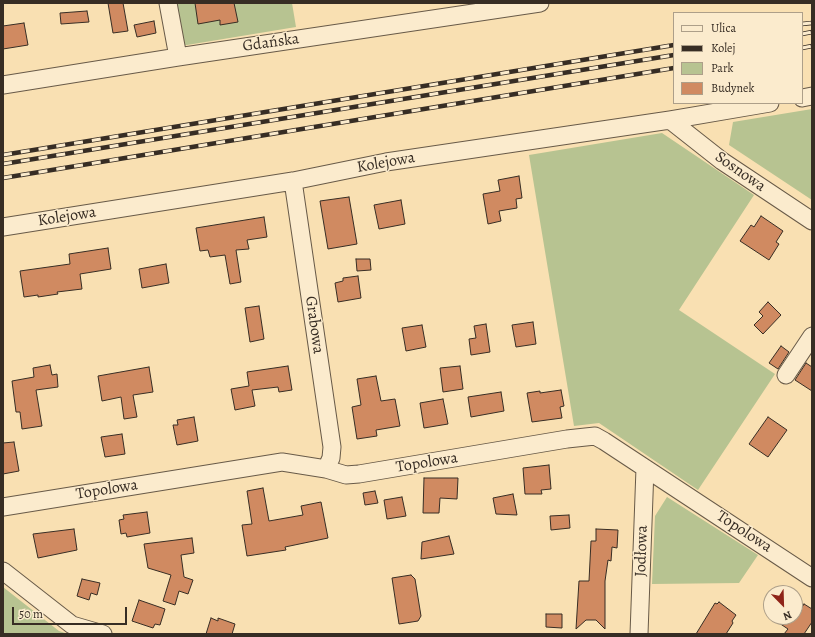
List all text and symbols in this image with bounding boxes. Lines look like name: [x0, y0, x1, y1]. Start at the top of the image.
legend: [673, 12, 803, 104]
text: Ulica: [711, 20, 736, 36]
street label: Gdańska: [241, 30, 301, 56]
text: Kolej: [711, 40, 735, 56]
text: Park: [711, 60, 734, 76]
text: Budynek: [711, 80, 754, 96]
street label: Kolejowa: [355, 148, 417, 178]
street label: Sosnowa: [711, 148, 769, 196]
street label: Kolejowa: [36, 203, 98, 231]
street label: Grabowa: [300, 295, 328, 355]
street label: Topolowa: [395, 449, 459, 477]
street label: Topolowa: [75, 476, 139, 504]
street label: Topolowa: [713, 507, 775, 557]
street label: Jodłowa: [632, 525, 652, 577]
north arrow: [763, 585, 803, 625]
scale bar: [14, 599, 129, 625]
text: 50 m: [19, 606, 43, 622]
text: N: [781, 607, 794, 624]

